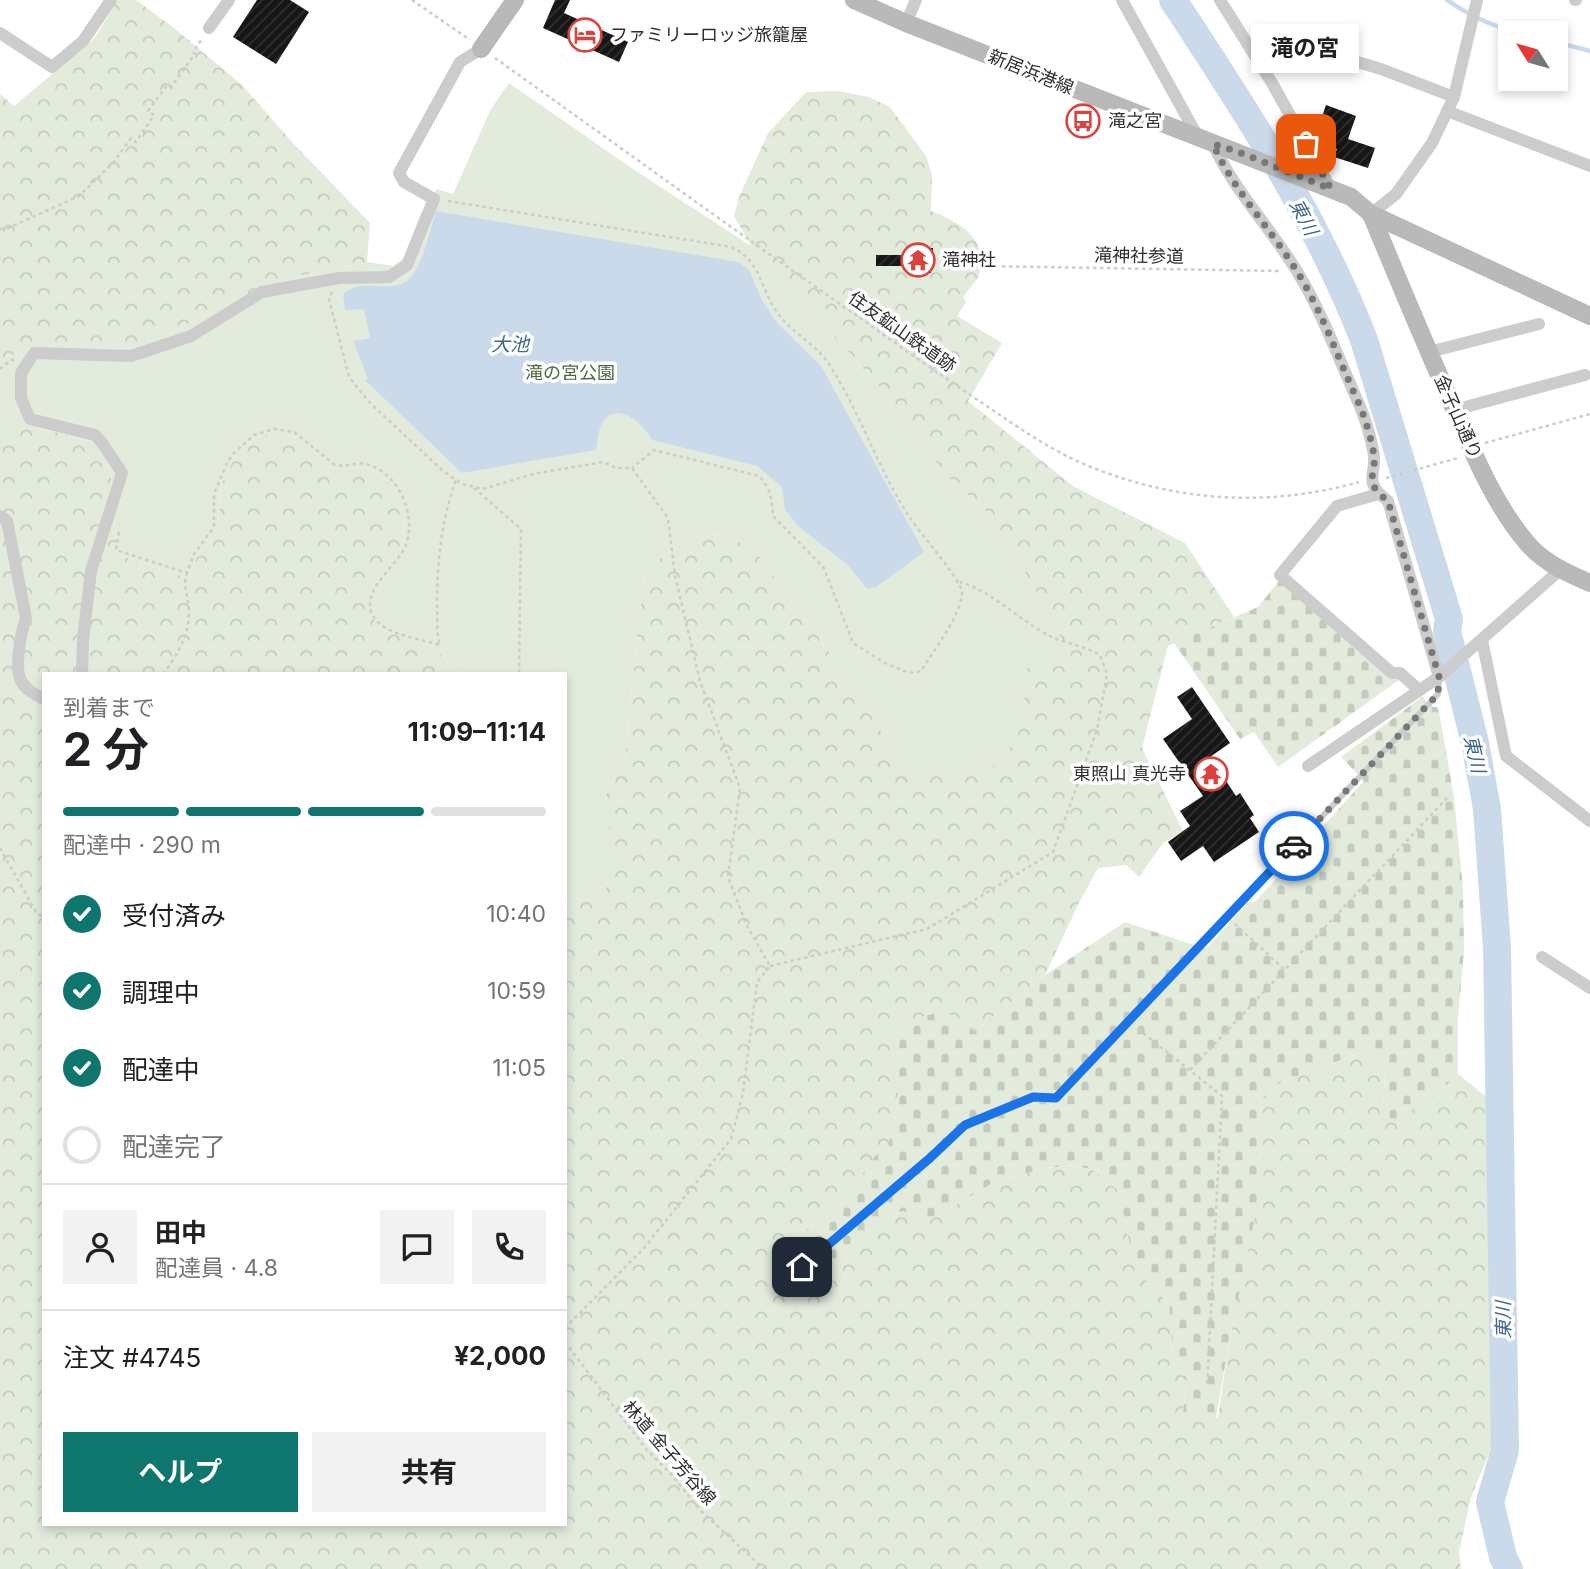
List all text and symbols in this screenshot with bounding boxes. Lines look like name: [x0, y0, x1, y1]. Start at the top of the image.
hotel icon: ファミリーロッジ旅籠屋: [566, 16, 604, 54]
north arrow: [1498, 21, 1568, 91]
map controls: [1498, 21, 1568, 91]
place label: ファミリーロッジ旅籠屋: [610, 24, 808, 45]
callout: 滝の宮: [1252, 25, 1360, 74]
text: 滝の宮: [1271, 34, 1340, 62]
street label: 新居浜港線: [986, 45, 1077, 98]
bus stop icon: 滝之宮: [1064, 102, 1102, 140]
place label: 滝之宮: [1108, 110, 1162, 131]
pin: [1276, 114, 1336, 174]
icon: bag: [1287, 125, 1325, 163]
water label: 東川: [1284, 195, 1324, 241]
temple icon: 滝神社: [899, 241, 937, 279]
street label: 滝神社参道: [1094, 244, 1184, 267]
place label: 滝神社: [942, 249, 996, 270]
street label: 住友鉱山鉄道跡: [845, 287, 960, 376]
water label: 大池: [491, 333, 531, 356]
park label: 滝の宮公園: [525, 362, 615, 383]
street label: 金子山通り: [1431, 371, 1486, 462]
text: 到着まで: [63, 694, 155, 722]
text: 11:09–11:14: [408, 716, 546, 747]
text: 2 分: [63, 721, 149, 777]
water label: 東川: [1459, 733, 1490, 777]
temple icon: 東照山 真光寺: [1192, 755, 1230, 793]
place label: 東照山 真光寺: [1073, 763, 1186, 784]
courier: [1259, 811, 1329, 881]
icon: car: [1275, 827, 1313, 865]
text: 配達中 · 290 m: [63, 831, 221, 859]
icon: check: [63, 895, 101, 933]
text: 受付済み: [122, 900, 226, 931]
text: 10:40: [486, 900, 546, 928]
icon: check: [63, 972, 101, 1010]
text: 調理中: [122, 977, 200, 1008]
text: 10:59: [487, 977, 546, 1005]
icon: check: [63, 1049, 101, 1087]
text: 配達中: [122, 1054, 200, 1085]
text: 11:05: [492, 1054, 546, 1082]
text: 配達完了: [122, 1131, 226, 1162]
button: person: [63, 1210, 137, 1284]
button: chat: [380, 1210, 454, 1284]
button: phone: [472, 1210, 546, 1284]
text: 田中: [155, 1217, 207, 1248]
pin: [772, 1237, 832, 1297]
icon: home: [783, 1248, 821, 1286]
text: 配達員 · 4.8: [155, 1254, 278, 1282]
water label: 東川: [1492, 1299, 1515, 1339]
text: ¥2,000: [454, 1340, 546, 1371]
text: 注文 #4745: [63, 1342, 201, 1373]
street label: 林道 金子芳谷線: [618, 1396, 720, 1509]
button: ヘルプ: [63, 1432, 298, 1512]
button: 共有: [312, 1432, 546, 1512]

